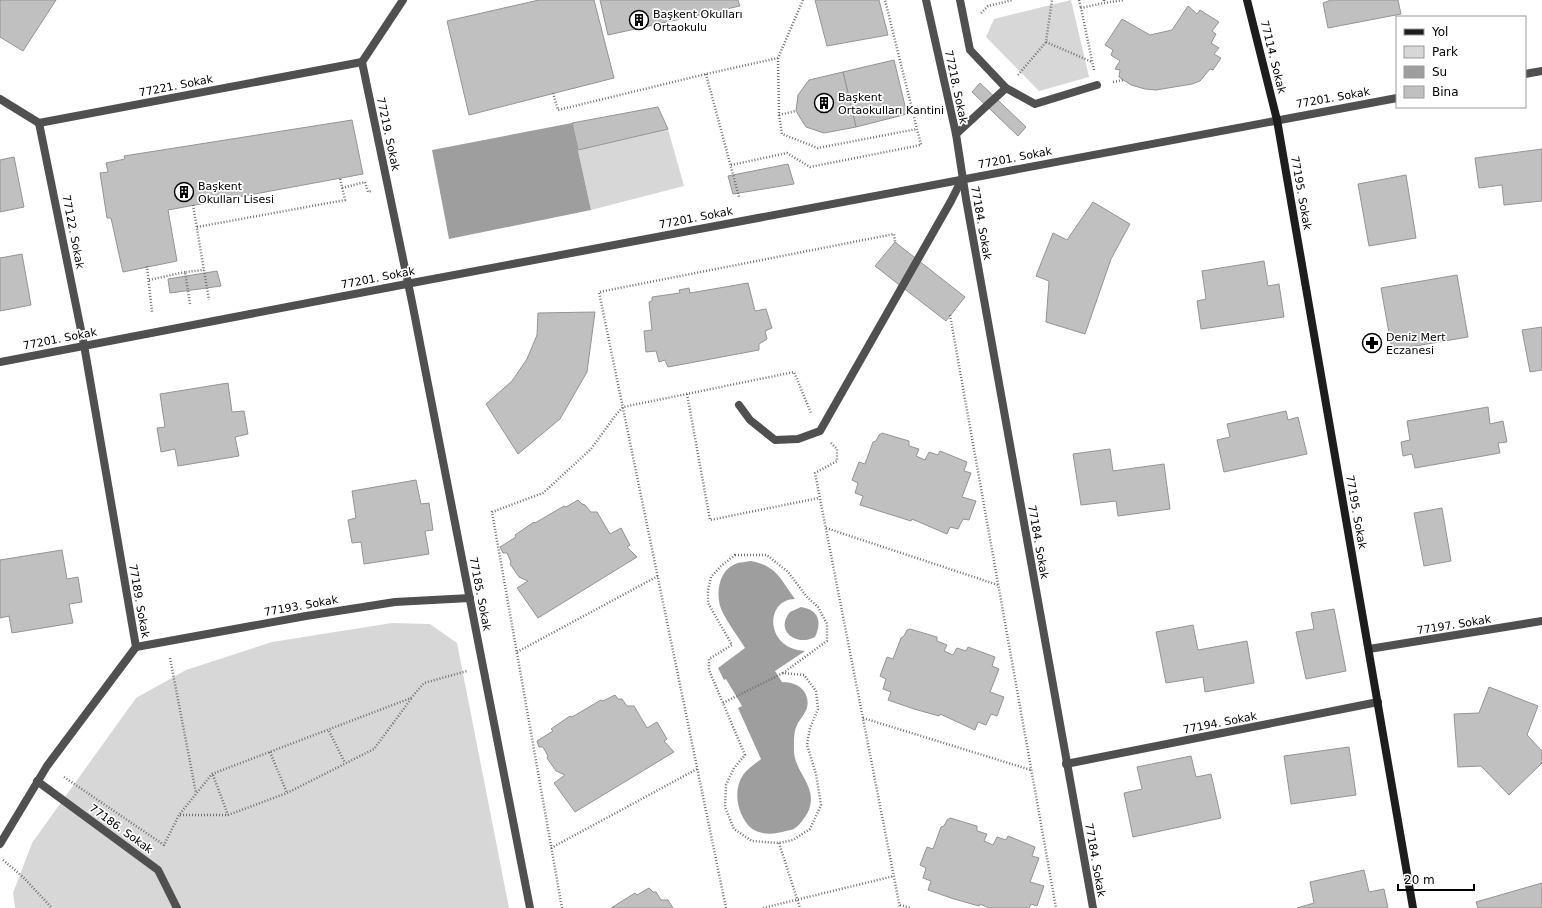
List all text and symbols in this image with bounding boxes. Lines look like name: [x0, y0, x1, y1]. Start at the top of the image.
place label: Başkent Okulları Ortaokulu: [653, 8, 743, 34]
building icon: Başkent Okulları Ortaokulu: [628, 9, 650, 31]
legend: [1396, 16, 1526, 108]
street label: 77114. Sokak: [1258, 19, 1289, 96]
text: Yol: [1431, 25, 1448, 39]
text: Park: [1432, 45, 1458, 59]
street label: 77218. Sokak: [942, 49, 970, 126]
text: Su: [1432, 65, 1447, 79]
street label: 77221. Sokak: [138, 72, 215, 100]
street label: 77201. Sokak: [1295, 85, 1372, 111]
text: Bina: [1432, 85, 1459, 99]
place label: Başkent Ortaokulları Kantini: [838, 91, 944, 117]
building icon: Başkent Ortaokulları Kantini: [813, 92, 835, 114]
street label: 77219. Sokak: [374, 96, 402, 173]
street label: 77201. Sokak: [977, 144, 1054, 172]
street label: 77195. Sokak: [1288, 155, 1314, 232]
place label: Başkent Okulları Lisesi: [198, 180, 274, 206]
building icon: Başkent Okulları Lisesi: [173, 181, 195, 203]
street label: 77184. Sokak: [968, 185, 994, 262]
street label: 77122. Sokak: [59, 194, 87, 271]
street label: 77201. Sokak: [658, 204, 735, 232]
street label: 77201. Sokak: [340, 264, 417, 292]
street label: 77201. Sokak: [22, 325, 99, 353]
place label: Deniz Mert Eczanesi: [1386, 331, 1446, 357]
pharmacy icon: Deniz Mert Eczanesi: [1361, 332, 1383, 354]
street label: 77195. Sokak: [1343, 474, 1369, 551]
street label: 77184. Sokak: [1025, 504, 1051, 581]
street label: 77185. Sokak: [466, 556, 494, 633]
street label: 77189. Sokak: [126, 563, 152, 640]
street label: 77193. Sokak: [263, 593, 340, 619]
street label: 77197. Sokak: [1416, 613, 1493, 637]
street label: 77194. Sokak: [1182, 709, 1259, 737]
street label: 77186. Sokak: [87, 802, 156, 857]
street label: 77184. Sokak: [1082, 822, 1108, 899]
scale bar: [1398, 866, 1474, 892]
text: 20 m: [1404, 873, 1435, 887]

